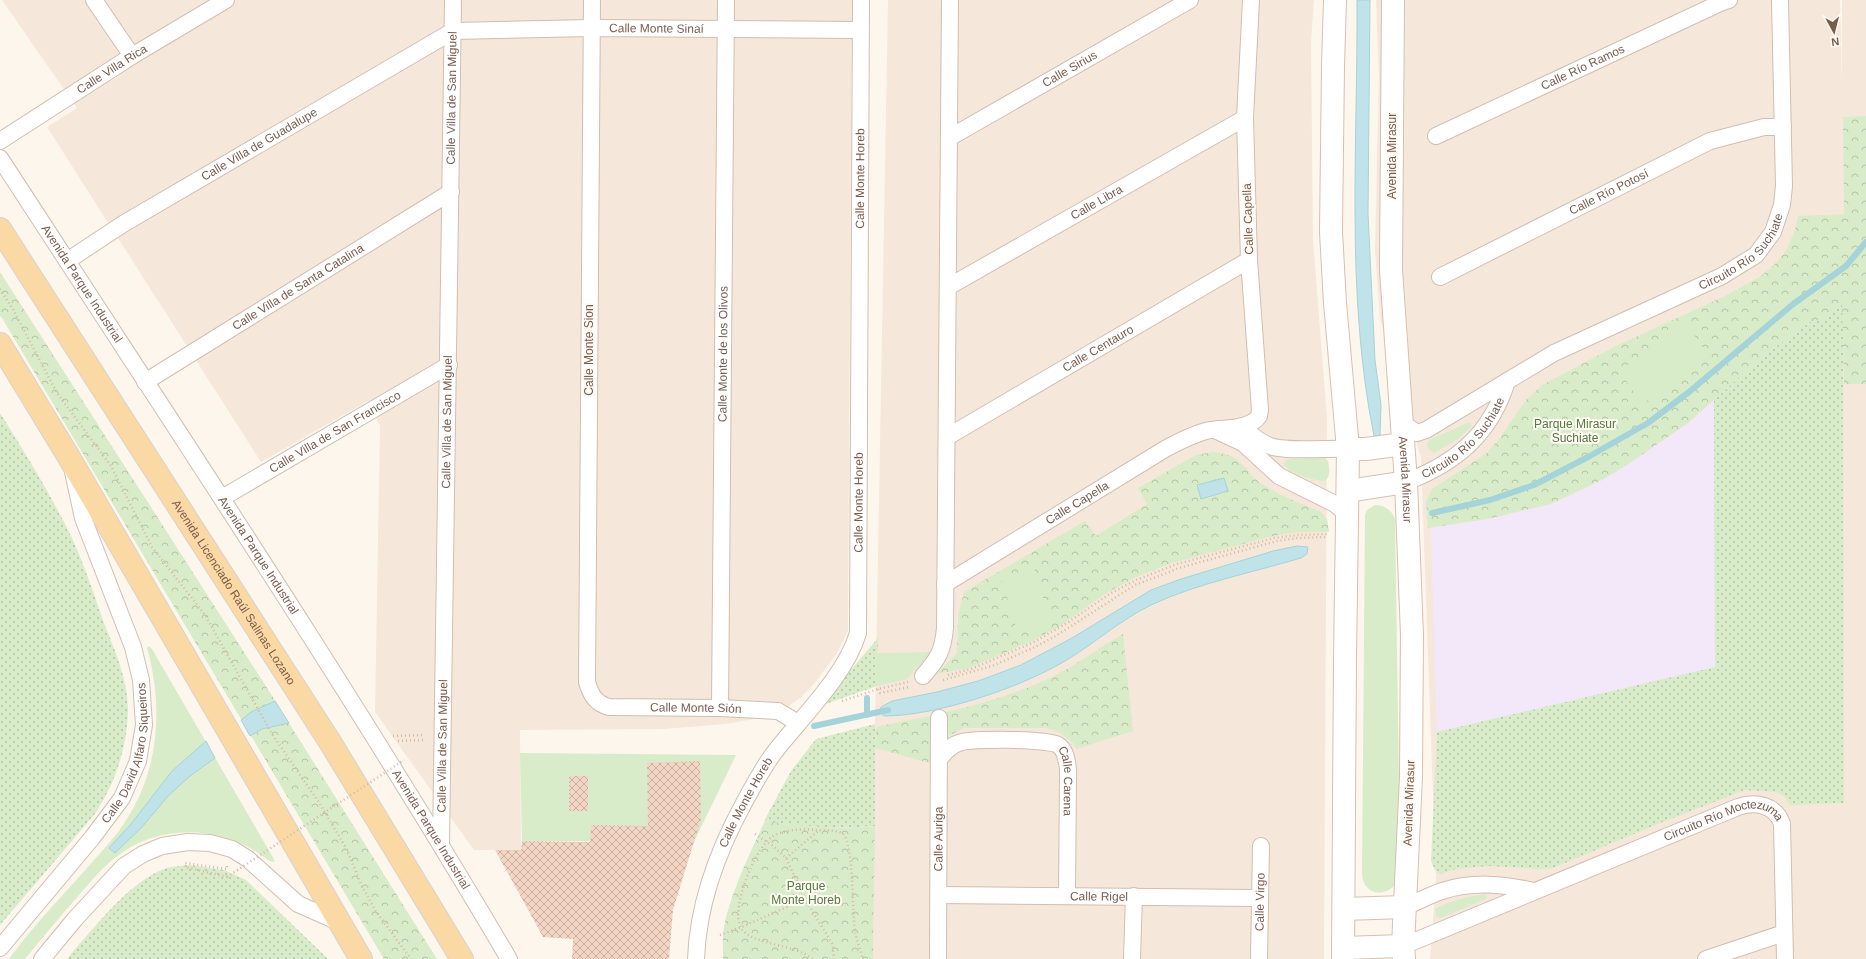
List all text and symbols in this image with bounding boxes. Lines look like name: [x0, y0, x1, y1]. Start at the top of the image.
north arrow: [1814, 12, 1854, 52]
street label: Calle Monte Sinaí: [609, 21, 705, 36]
street label: Calle Villa de San Miguel: [444, 31, 460, 165]
text: N: [1830, 35, 1840, 48]
street label: Calle Villa Rica: [74, 41, 150, 97]
street label: Calle Río Ramos: [1539, 42, 1627, 93]
street label: Calle Sirius: [1040, 48, 1099, 90]
street label: Calle Villa de Guadalupe: [199, 105, 320, 184]
street label: Avenida Mirasur: [1385, 113, 1399, 199]
street label: Calle Monte Horeb: [853, 128, 867, 229]
street label: Calle Río Potosí: [1567, 166, 1651, 218]
street label: Calle Libra: [1068, 182, 1125, 223]
street label: Calle Capella: [1240, 183, 1256, 255]
street label: Circuito Río Suchiate: [1696, 211, 1786, 293]
street label: Avenida Parque Industrial: [38, 222, 125, 345]
street label: Calle Villa de Santa Catalina: [230, 241, 367, 333]
street label: Calle Monte de los Olivos: [715, 286, 731, 422]
street label: Calle Monte Sion: [582, 304, 596, 396]
street label: Calle Centauro: [1060, 322, 1136, 375]
street label: Calle Villa de San Miguel: [439, 355, 455, 489]
street label: Calle Villa de San Francisco: [267, 388, 404, 476]
street label: Circuito Río Suchiate: [1419, 395, 1507, 482]
park label: Parque Mirasur Suchiate: [1534, 417, 1616, 445]
street label: Avenida Mirasur: [1396, 436, 1415, 523]
street label: Calle Monte Horeb: [851, 452, 866, 553]
street label: Calle Capella: [1043, 478, 1112, 528]
street label: Avenida Parque Industrial: [215, 494, 302, 617]
street label: Avenida Licenciado Raúl Salinas Lozano: [169, 497, 299, 688]
street label: Calle Villa de San Miguel: [434, 679, 450, 813]
street label: Calle David Alfaro Siqueiros: [98, 682, 151, 826]
street label: Calle Monte Sión: [650, 700, 742, 716]
street label: Calle Carena: [1055, 744, 1075, 816]
street label: Calle Monte Horeb: [716, 754, 776, 850]
street label: Avenida Mirasur: [1400, 760, 1418, 846]
street label: Avenida Parque Industrial: [389, 767, 473, 892]
street label: Circuito Río Moctezuma: [1662, 797, 1787, 844]
street label: Calle Auriga: [931, 806, 946, 871]
street label: Calle Virgo: [1252, 872, 1268, 931]
park label: Parque Monte Horeb: [771, 879, 841, 907]
street label: Calle Rigel: [1070, 889, 1128, 904]

